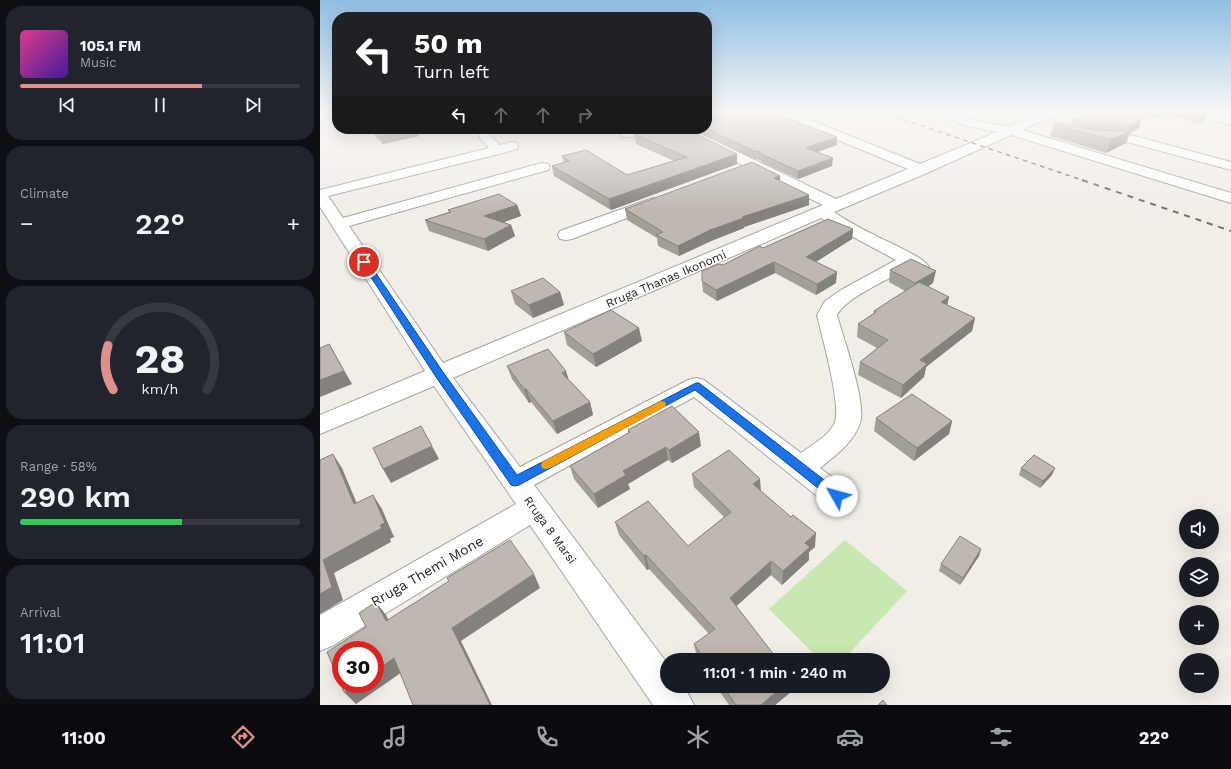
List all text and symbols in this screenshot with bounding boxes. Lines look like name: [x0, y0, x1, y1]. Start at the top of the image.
text: 50 m: [414, 27, 483, 60]
icon: left: [348, 28, 400, 80]
text: 105.1 FM: [80, 37, 141, 55]
text: Music: [80, 55, 117, 70]
text: Turn left: [414, 61, 489, 82]
icon: previous: [56, 94, 78, 116]
icon: pause: [149, 94, 171, 116]
icon: next: [242, 94, 264, 116]
icon: left: [448, 104, 470, 126]
icon: ahead: [490, 104, 512, 126]
icon: ahead: [532, 104, 554, 126]
icon: right: [574, 104, 596, 126]
text: Climate: [20, 186, 69, 201]
text: 22°: [135, 206, 185, 241]
text: −: [20, 211, 33, 236]
text: +: [287, 211, 300, 236]
pin: [347, 245, 381, 279]
street label: Rruga Thanas Ikonomi: [604, 247, 728, 311]
icon: arrive: [353, 251, 375, 273]
text: 28: [135, 334, 185, 383]
text: km/h: [142, 381, 178, 397]
text: Range · 58%: [20, 459, 97, 474]
position arrow: [816, 475, 858, 517]
text: 290 km: [20, 479, 131, 514]
street label: Rruga 8 Marsi: [521, 494, 579, 566]
map controls: [1179, 509, 1219, 693]
button: sound: [1179, 509, 1219, 549]
street label: Rruga Themi Mone: [368, 532, 486, 610]
button: layers: [1179, 557, 1219, 597]
text: Arrival: [20, 605, 61, 620]
button: +: [1179, 605, 1219, 645]
text: 11:01: [20, 625, 86, 660]
speed limit sign: 30: [332, 641, 384, 693]
button: −: [1179, 653, 1219, 693]
text: 11:01 · 1 min · 240 m: [703, 664, 847, 682]
icon: directions: [229, 723, 257, 751]
icon: music: [381, 723, 409, 751]
icon: phone: [533, 723, 561, 751]
icon: climate: [684, 723, 712, 751]
icon: car: [836, 723, 864, 751]
icon: filters: [987, 723, 1015, 751]
text: 11:00: [62, 727, 106, 748]
text: 22°: [1139, 727, 1169, 748]

